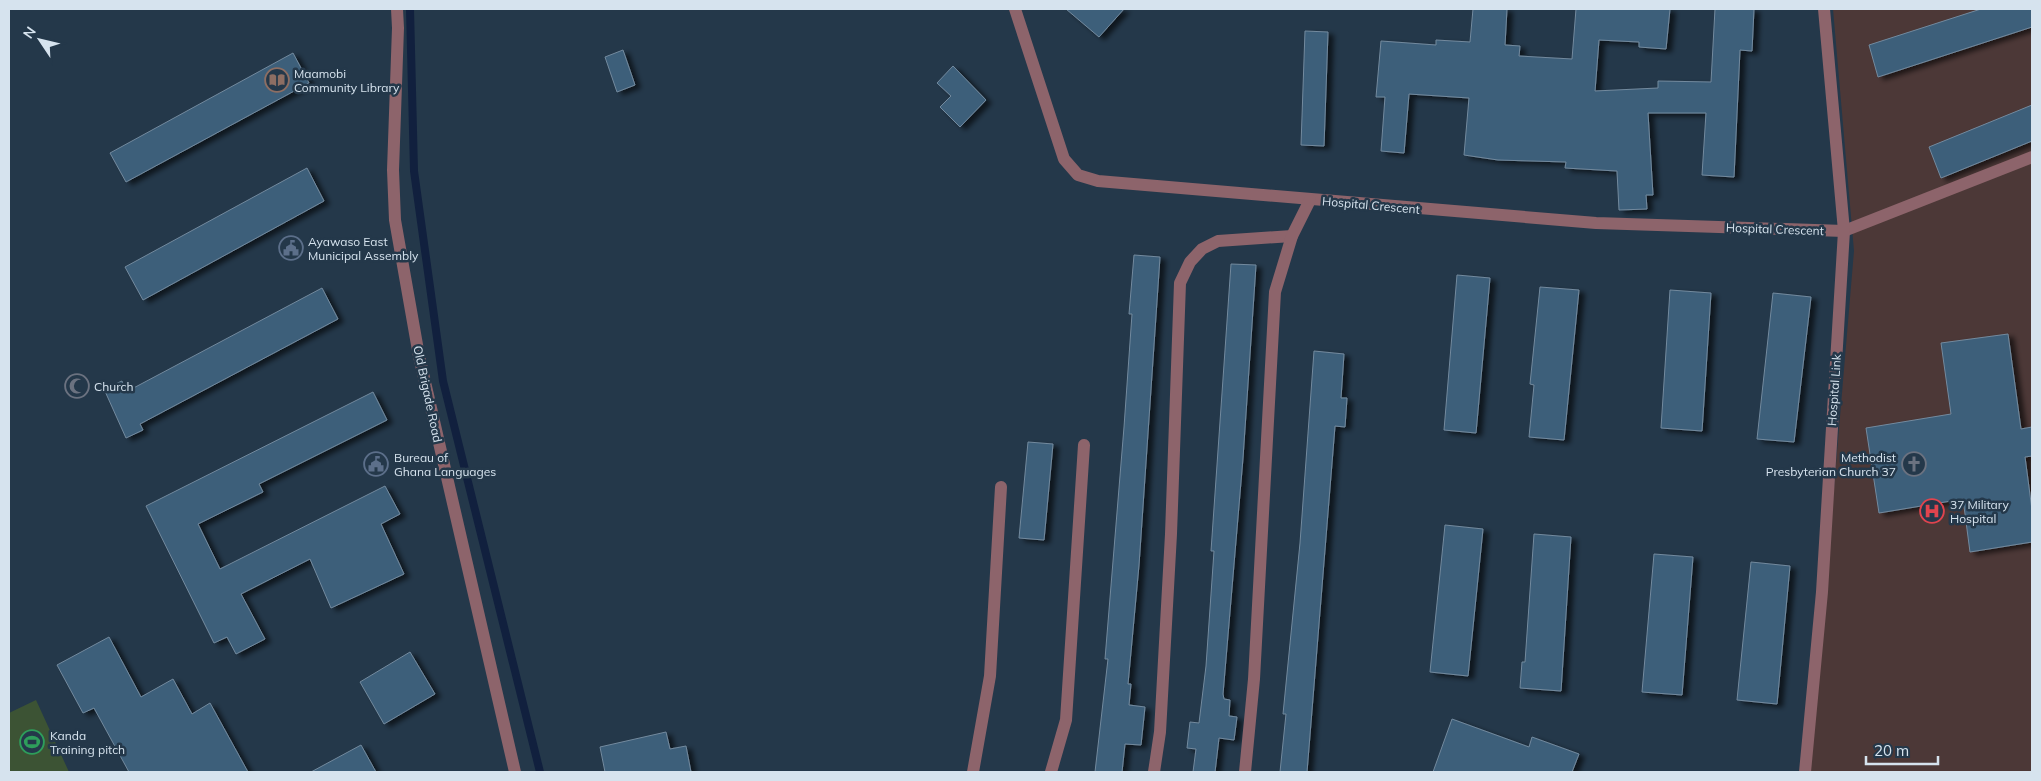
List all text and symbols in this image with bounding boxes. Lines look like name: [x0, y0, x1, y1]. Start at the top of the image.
north arrow: [15, 15, 65, 65]
text: N: [19, 23, 40, 42]
place label: Maamobi Community Library: [294, 66, 400, 95]
library icon: Maamobi Community Library: [264, 67, 290, 93]
street label: Hospital Crescent: [1322, 193, 1420, 217]
street label: Hospital Crescent: [1726, 220, 1824, 238]
place label: Ayawaso East Municipal Assembly: [308, 234, 419, 263]
public building icon: Ayawaso East Municipal Assembly: [278, 235, 304, 261]
street label: Old Brigade Road: [410, 344, 446, 444]
street label: Hospital Link: [1824, 353, 1844, 426]
mosque icon: Church: [64, 373, 90, 399]
place label: Church: [94, 379, 133, 394]
place label: Bureau of Ghana Languages: [394, 450, 496, 479]
place label: Methodist Presbyterian Church 37: [1766, 450, 1896, 479]
public building icon: Bureau of Ghana Languages: [363, 451, 389, 477]
church icon: Methodist Presbyterian Church 37: [1901, 451, 1927, 477]
place label: 37 Military Hospital: [1950, 497, 2010, 526]
hospital icon: 37 Military Hospital: [1919, 498, 1945, 524]
place label: Kanda Training pitch: [50, 728, 125, 757]
sports icon: Kanda Training pitch: [19, 729, 45, 755]
scale bar: [1866, 734, 1938, 766]
text: 20 m: [1874, 741, 1909, 760]

